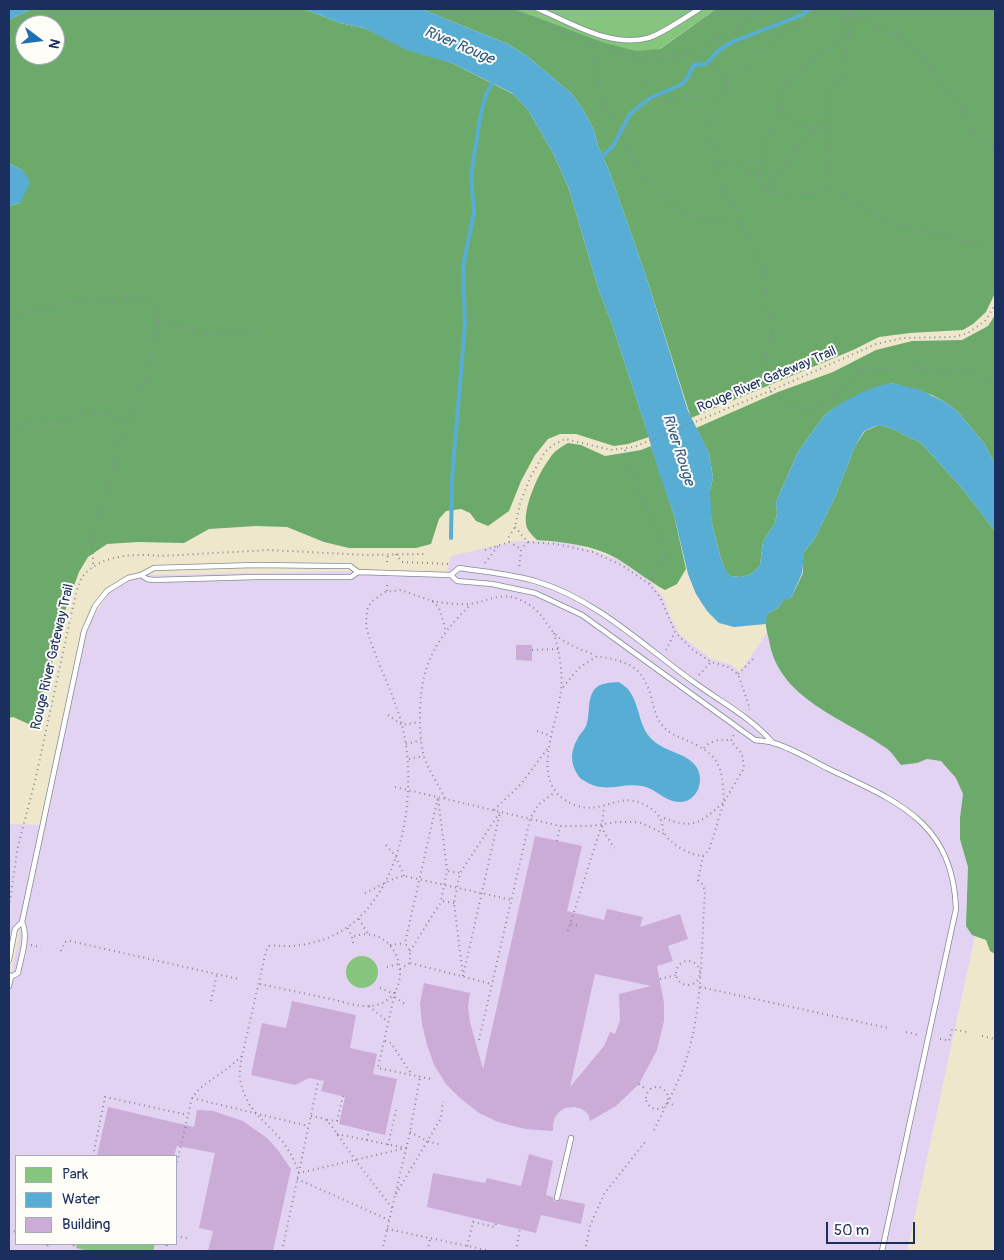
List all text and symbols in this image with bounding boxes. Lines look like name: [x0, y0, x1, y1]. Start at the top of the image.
north arrow: [15, 15, 65, 65]
water label: River Rouge: [422, 23, 496, 69]
text: N: [45, 37, 63, 51]
street label: Rouge River Gateway Trail: [695, 343, 839, 417]
water label: River Rouge: [658, 412, 698, 488]
street label: Rouge River Gateway Trail: [28, 582, 78, 732]
legend: [15, 1155, 178, 1245]
text: Park: [62, 1165, 88, 1184]
text: Water: [62, 1190, 100, 1209]
scale bar: [829, 1212, 918, 1244]
text: Building: [62, 1215, 110, 1234]
text: 50 m: [834, 1221, 869, 1240]

